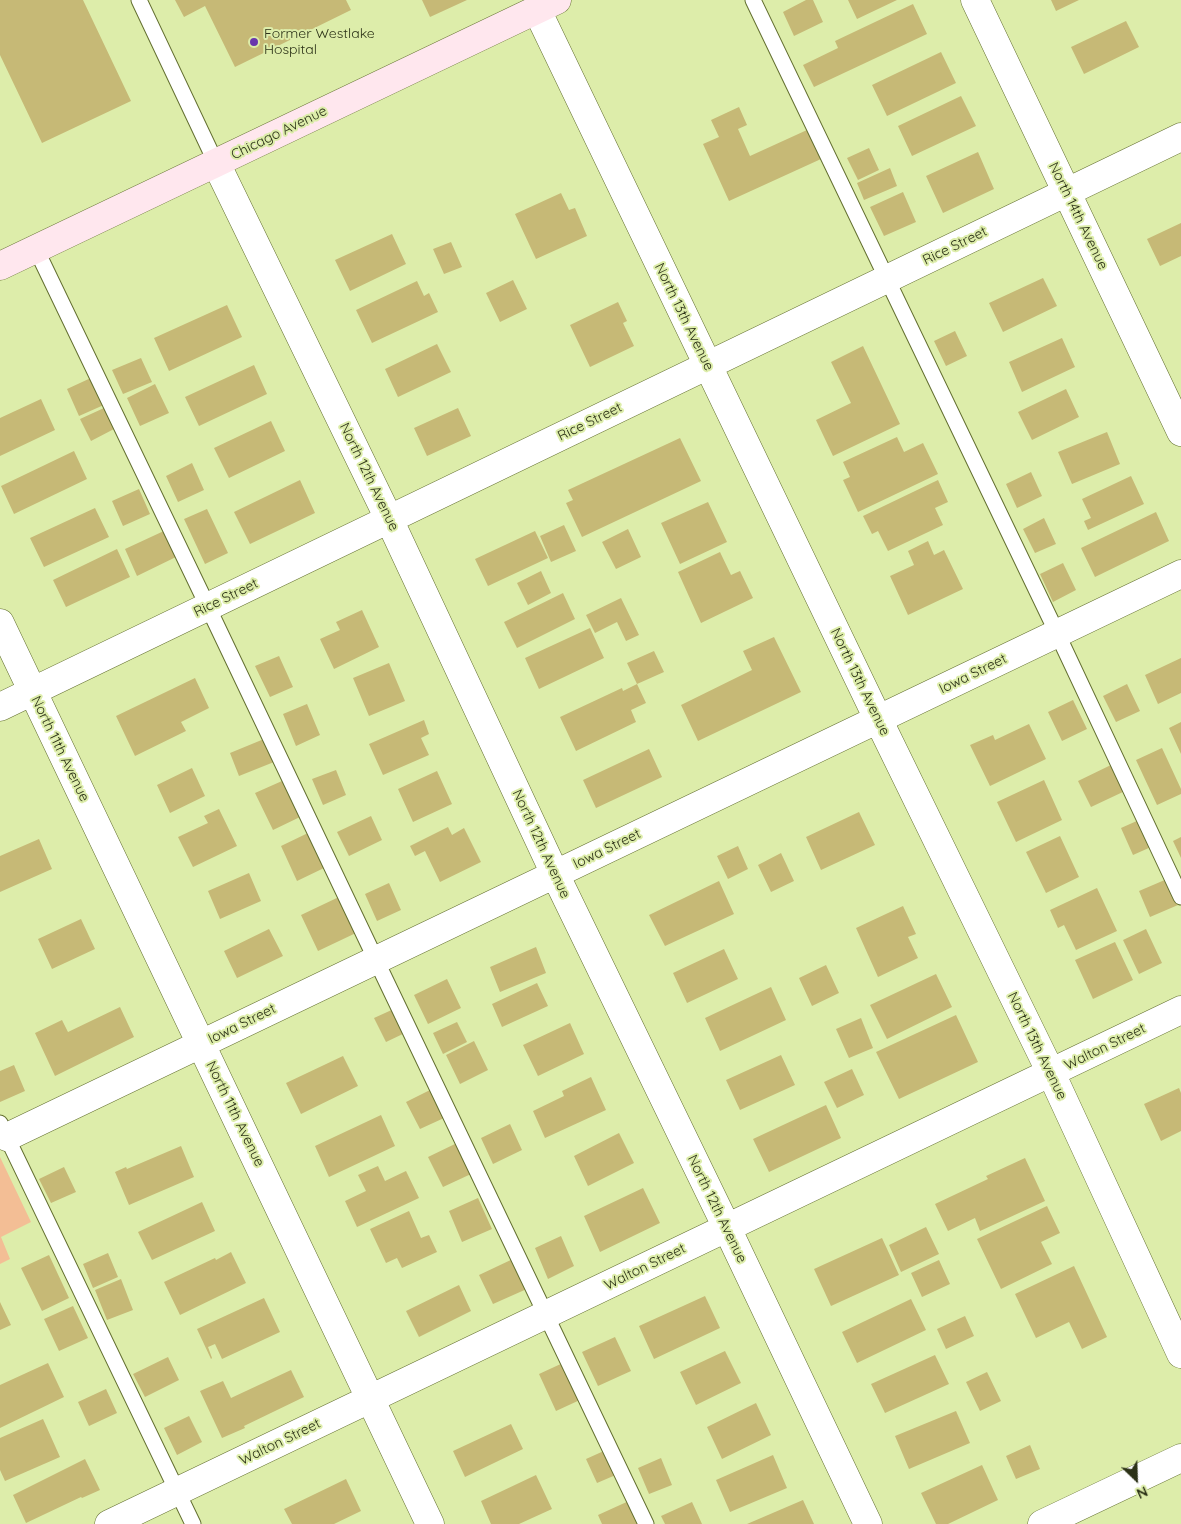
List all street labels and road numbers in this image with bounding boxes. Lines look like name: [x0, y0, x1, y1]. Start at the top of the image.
street label: Chicago Avenue: [228, 103, 330, 163]
street label: North 14th Avenue: [1045, 160, 1111, 272]
street label: Rice Street: [920, 223, 990, 269]
street label: North 13th Avenue: [651, 261, 717, 373]
street label: Rice Street: [555, 399, 625, 445]
street label: North 12th Avenue: [336, 420, 402, 534]
street label: Rice Street: [191, 575, 261, 621]
street label: North 13th Avenue: [827, 626, 893, 738]
street label: Iowa Street: [936, 650, 1010, 698]
street label: North 11th Avenue: [27, 693, 93, 805]
street label: North 12th Avenue: [508, 787, 574, 901]
street label: Iowa Street: [570, 825, 644, 873]
street label: North 13th Avenue: [1004, 990, 1070, 1102]
street label: Iowa Street: [205, 1000, 279, 1048]
street label: Walton Street: [1062, 1020, 1148, 1074]
street label: North 11th Avenue: [202, 1058, 268, 1170]
street label: North 12th Avenue: [684, 1152, 750, 1266]
street label: Walton Street: [602, 1240, 688, 1294]
street label: Walton Street: [237, 1415, 323, 1469]

